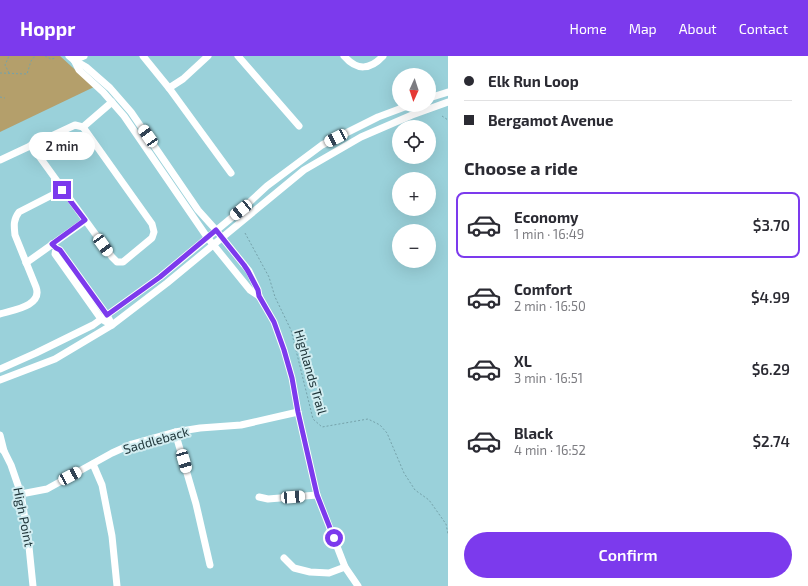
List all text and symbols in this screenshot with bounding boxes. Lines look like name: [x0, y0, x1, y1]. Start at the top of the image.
text: Hoppr: [20, 17, 75, 40]
text: Home: [570, 20, 607, 37]
text: Map: [629, 20, 657, 37]
text: About: [679, 20, 717, 37]
text: Contact: [739, 20, 788, 37]
north arrow: [392, 68, 436, 112]
map controls: [392, 68, 436, 268]
text: Elk Run Loop: [488, 72, 579, 90]
text: Bergamot Avenue: [488, 111, 613, 129]
button: locate: [392, 120, 436, 164]
car: [136, 123, 160, 149]
car: [323, 127, 349, 149]
callout: 2 min: [29, 132, 95, 160]
text: 2 min: [46, 138, 78, 154]
text: Choose a ride: [464, 157, 578, 179]
button: +: [392, 172, 436, 216]
route end: [53, 181, 71, 199]
car: [228, 198, 254, 222]
icon: car: [466, 207, 502, 243]
text: Economy: [514, 208, 579, 226]
text: $3.70: [753, 216, 790, 234]
button: −: [392, 224, 436, 268]
text: 1 min · 16:49: [514, 226, 584, 242]
car: [91, 232, 115, 258]
icon: car: [466, 279, 502, 315]
text: Comfort: [514, 280, 572, 298]
text: $4.99: [751, 288, 790, 306]
text: 2 min · 16:50: [514, 298, 586, 314]
street label: Highlands Trail: [291, 328, 331, 416]
icon: car: [466, 351, 502, 387]
text: XL: [514, 352, 532, 370]
text: $6.29: [752, 360, 790, 378]
text: 3 min · 16:51: [514, 370, 583, 386]
street label: Saddleback: [121, 423, 191, 457]
icon: car: [466, 423, 502, 459]
text: Black: [514, 424, 553, 442]
text: $2.74: [753, 432, 790, 450]
text: 4 min · 16:52: [514, 442, 586, 458]
car: [175, 448, 193, 474]
car: [57, 465, 83, 487]
street label: High Point: [10, 486, 38, 548]
car: [281, 490, 305, 504]
route start: [325, 529, 343, 547]
button: Confirm: [464, 532, 792, 578]

